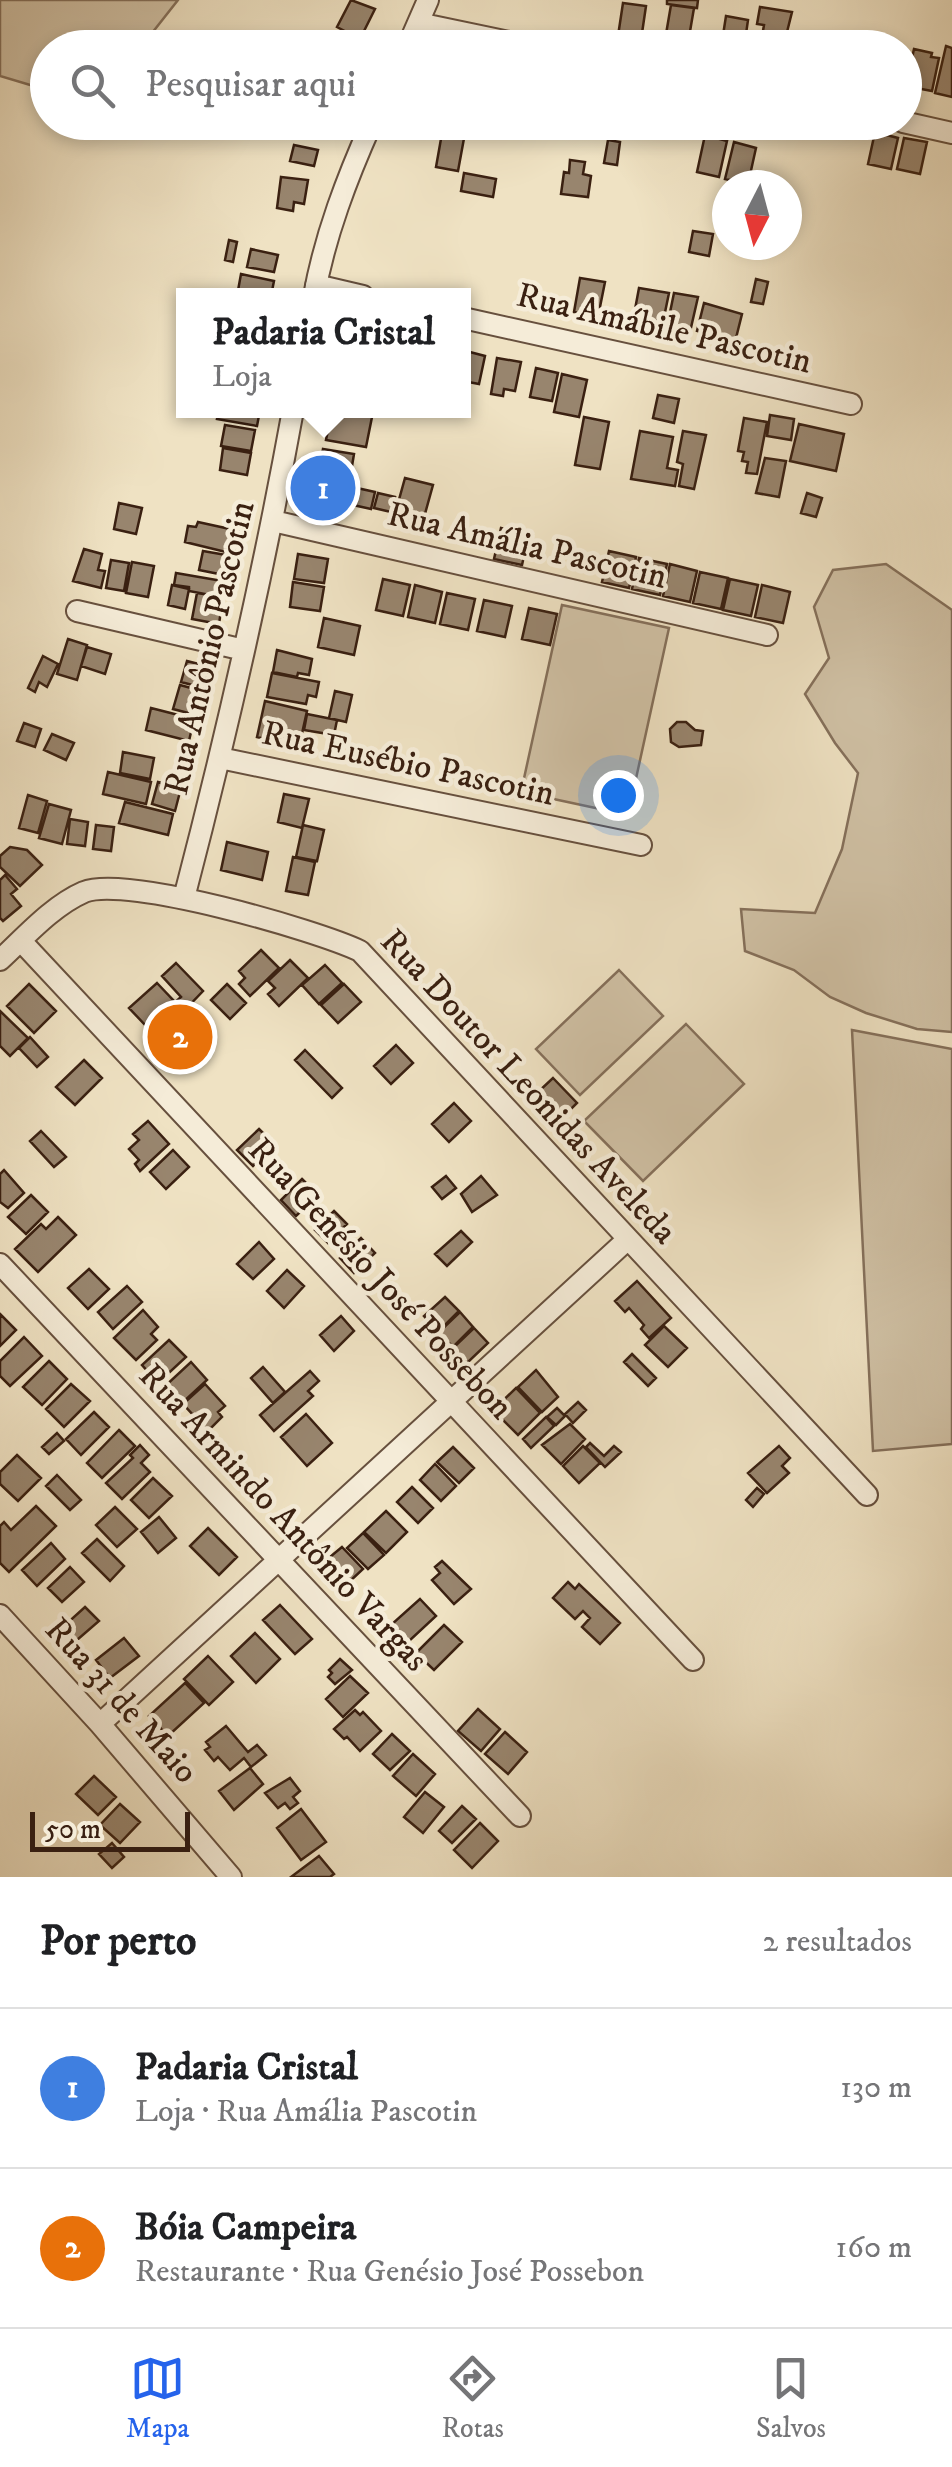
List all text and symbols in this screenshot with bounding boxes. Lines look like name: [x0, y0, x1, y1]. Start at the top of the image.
search box: [30, 30, 922, 140]
icon: search: [65, 58, 120, 113]
text: Pesquisar aqui: [145, 61, 356, 109]
north arrow: [712, 170, 802, 260]
street label: Rua Amábile Pascotin: [512, 274, 816, 384]
popup: [176, 288, 471, 418]
text: Padaria Cristal: [212, 309, 435, 357]
text: Loja: [212, 357, 272, 397]
pin: 1: [290, 450, 356, 526]
street label: Rua Amália Pascotin: [383, 492, 671, 600]
street label: Rua Antônio Pascotin: [155, 497, 265, 799]
street label: Rua Eusébio Pascotin: [258, 712, 558, 816]
your location: [593, 770, 644, 821]
street label: Rua Doutor Leonidas Aveleda: [370, 920, 686, 1254]
pin: 2: [148, 1000, 212, 1074]
street label: Rua Genésio José Possebon: [238, 1129, 522, 1429]
street label: Rua Armindo Antônio Vargas: [129, 1355, 437, 1681]
street label: Rua 31 de Maio: [35, 1609, 207, 1793]
scale bar: [30, 1807, 190, 1852]
text: 50 m: [45, 1812, 101, 1847]
text: Por perto: [40, 1916, 197, 1968]
text: 2 resultados: [763, 1922, 912, 1962]
text: Padaria Cristal: [135, 2044, 358, 2092]
text: 1: [67, 2068, 78, 2108]
text: 130 m: [840, 2068, 912, 2108]
text: Loja · Rua Amália Pascotin: [135, 2092, 477, 2132]
text: Bóia Campeira: [135, 2204, 356, 2252]
text: 2: [65, 2228, 80, 2268]
text: 160 m: [836, 2228, 912, 2268]
text: Restaurante · Rua Genésio José Possebon: [135, 2252, 644, 2292]
tab: Mapa: [126, 2351, 189, 2446]
tab: Rotas: [442, 2351, 504, 2446]
tab: Salvos: [756, 2351, 826, 2446]

